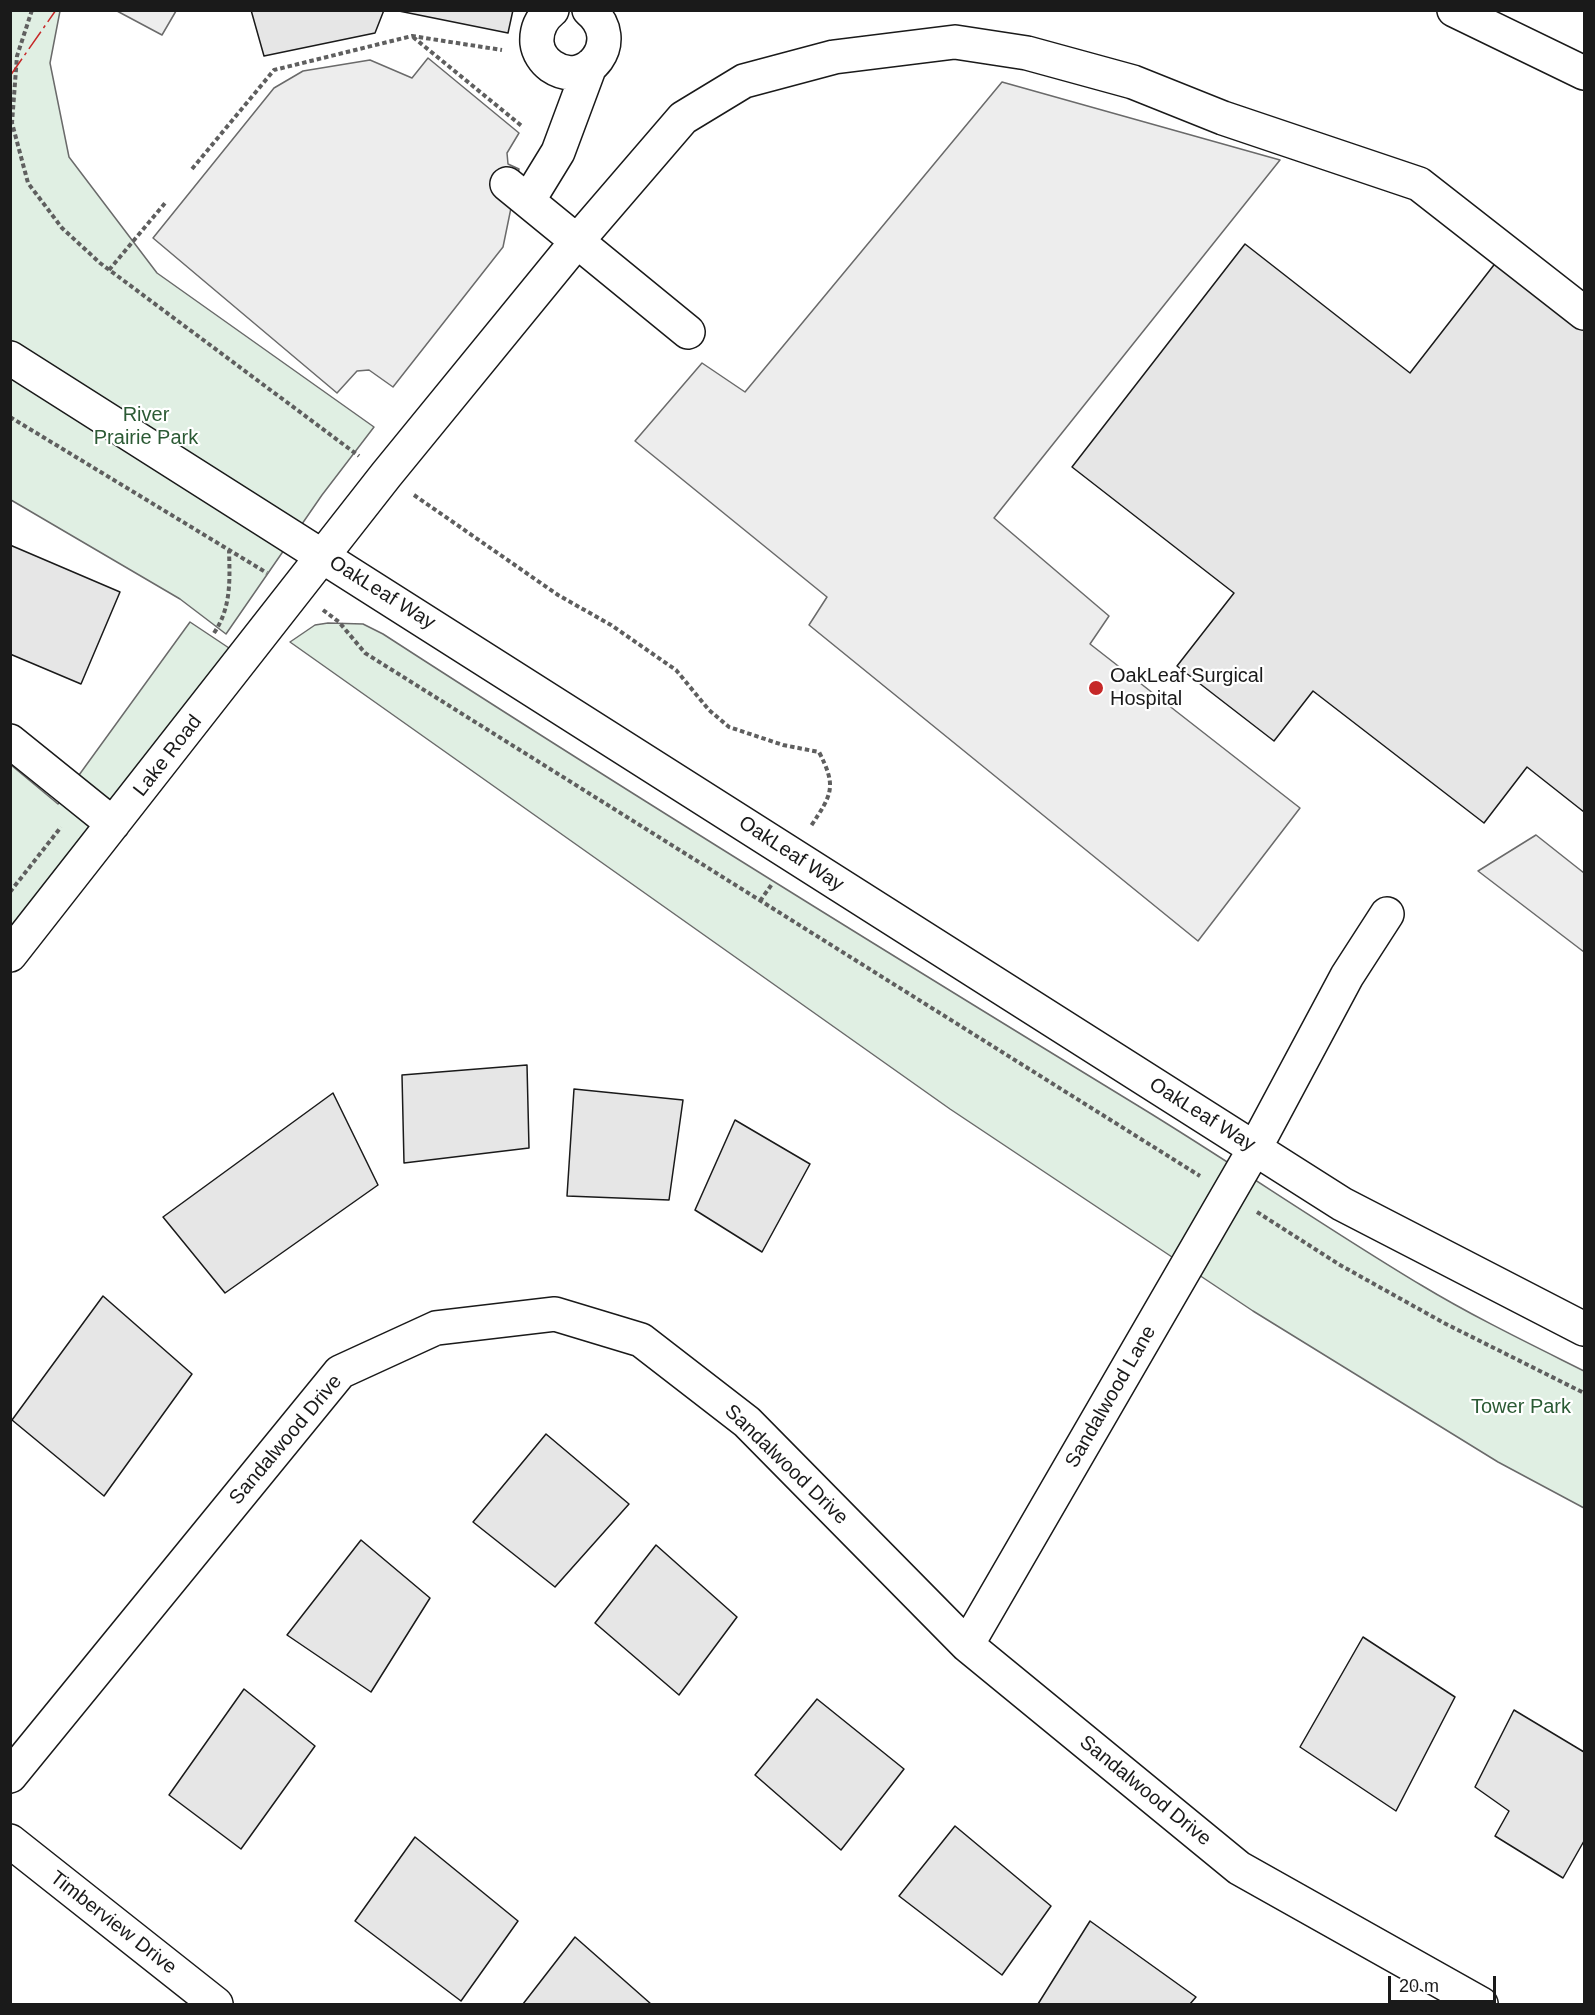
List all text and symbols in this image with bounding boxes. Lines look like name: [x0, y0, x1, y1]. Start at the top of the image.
park label: River Prairie Park: [94, 403, 198, 450]
street label: OakLeaf Way: [325, 551, 439, 635]
place label: OakLeaf Surgical Hospital: [1110, 664, 1263, 711]
marker: OakLeaf Surgical Hospital: [1087, 679, 1105, 697]
street label: Lake Road: [129, 710, 207, 802]
street label: OakLeaf Way: [734, 811, 848, 897]
street label: OakLeaf Way: [1145, 1073, 1259, 1157]
street label: Sandalwood Lane: [1061, 1322, 1161, 1472]
street label: Sandalwood Drive: [225, 1370, 347, 1510]
park label: Tower Park: [1471, 1395, 1571, 1419]
street label: Sandalwood Drive: [719, 1400, 853, 1530]
street label: Sandalwood Drive: [1074, 1731, 1216, 1851]
street label: Timberview Drive: [45, 1866, 181, 1980]
scale bar: [1391, 1964, 1499, 2002]
text: 20 m: [1399, 1976, 1439, 1996]

